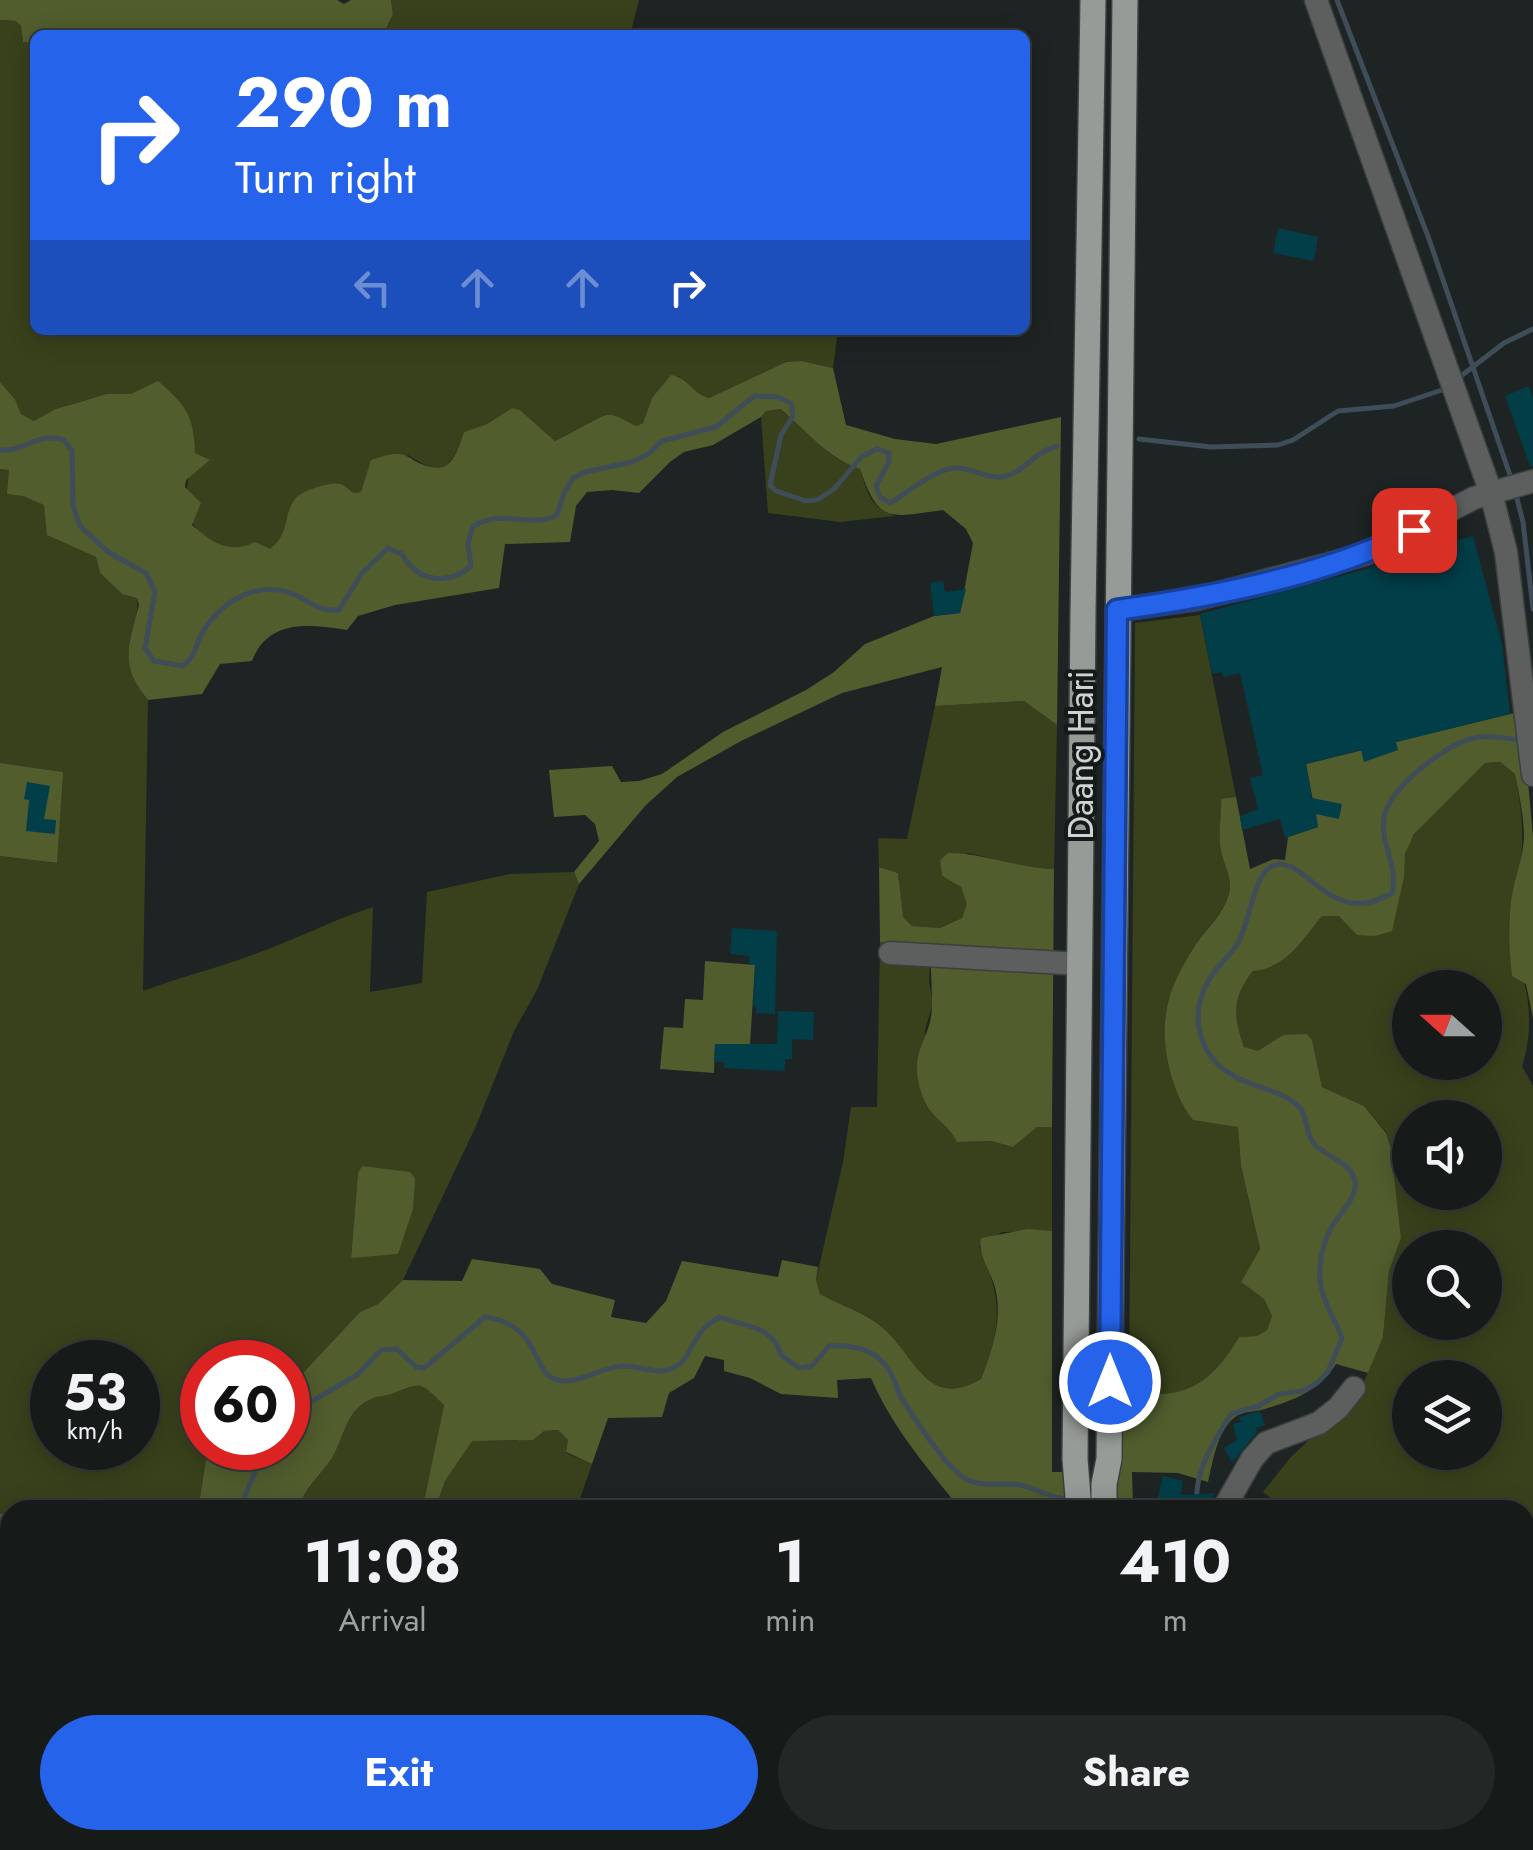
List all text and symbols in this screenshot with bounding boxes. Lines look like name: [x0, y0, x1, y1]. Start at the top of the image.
text: 290 m: [235, 52, 453, 153]
icon: right: [70, 70, 200, 200]
text: Turn right: [235, 145, 416, 210]
icon: left: [345, 260, 400, 315]
icon: ahead: [450, 260, 505, 315]
icon: ahead: [555, 260, 610, 315]
icon: right: [660, 260, 715, 315]
pin: [1372, 488, 1457, 573]
icon: arrive: [1387, 503, 1442, 558]
street label: Daang Hari: [1056, 670, 1106, 840]
north arrow: [1392, 970, 1502, 1080]
map controls: [1392, 970, 1502, 1470]
button: sound: [1392, 1100, 1502, 1210]
button: search: [1392, 1230, 1502, 1340]
position arrow: [1058, 1330, 1162, 1434]
speed limit sign: 60: [180, 1340, 310, 1470]
text: 53: [63, 1356, 127, 1429]
button: layers: [1392, 1360, 1502, 1470]
text: km/h: [67, 1412, 123, 1448]
text: 11:08: [304, 1518, 462, 1605]
text: 1: [775, 1518, 806, 1605]
text: 410: [1119, 1518, 1231, 1605]
text: Arrival: [339, 1597, 427, 1643]
text: min: [765, 1597, 815, 1643]
text: m: [1163, 1597, 1188, 1643]
button: Exit: [40, 1715, 758, 1830]
button: Share: [778, 1715, 1495, 1830]

